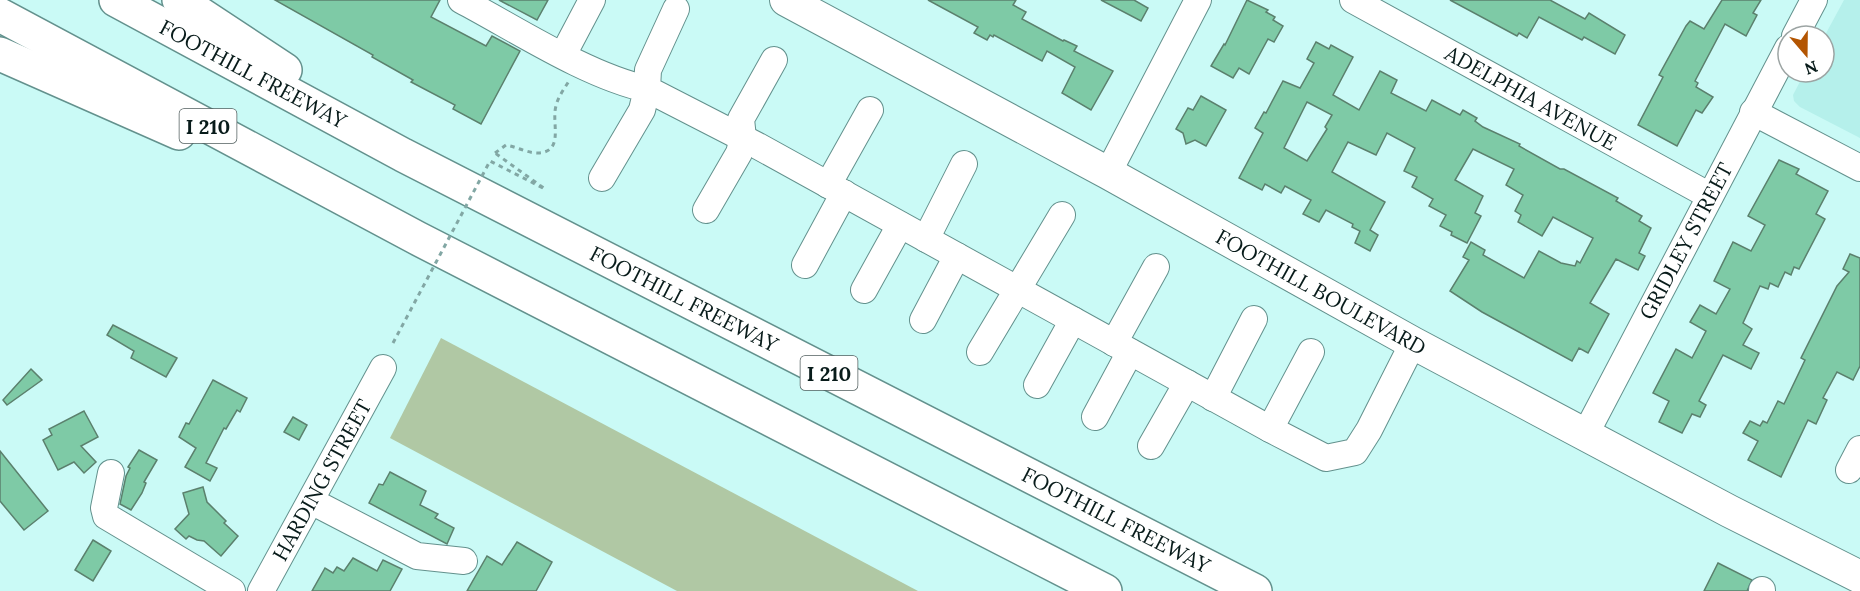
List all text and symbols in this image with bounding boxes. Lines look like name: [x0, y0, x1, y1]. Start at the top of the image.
street label: FOOTHILL FREEWAY: [155, 13, 352, 135]
north arrow: [1776, 24, 1836, 84]
street label: ADELPHIA AVENUE: [1439, 39, 1622, 156]
text: N: [1802, 57, 1820, 80]
road number: I 210: [180, 109, 236, 143]
street label: GRIDLEY STREET: [1633, 158, 1739, 324]
street label: FOOTHILL BOULEVARD: [1211, 223, 1431, 361]
street label: FOOTHILL FREEWAY: [585, 240, 783, 358]
road number: I 210: [800, 356, 858, 390]
street label: HARDING STREET: [266, 394, 378, 566]
street label: FOOTHILL FREEWAY: [1017, 461, 1215, 579]

